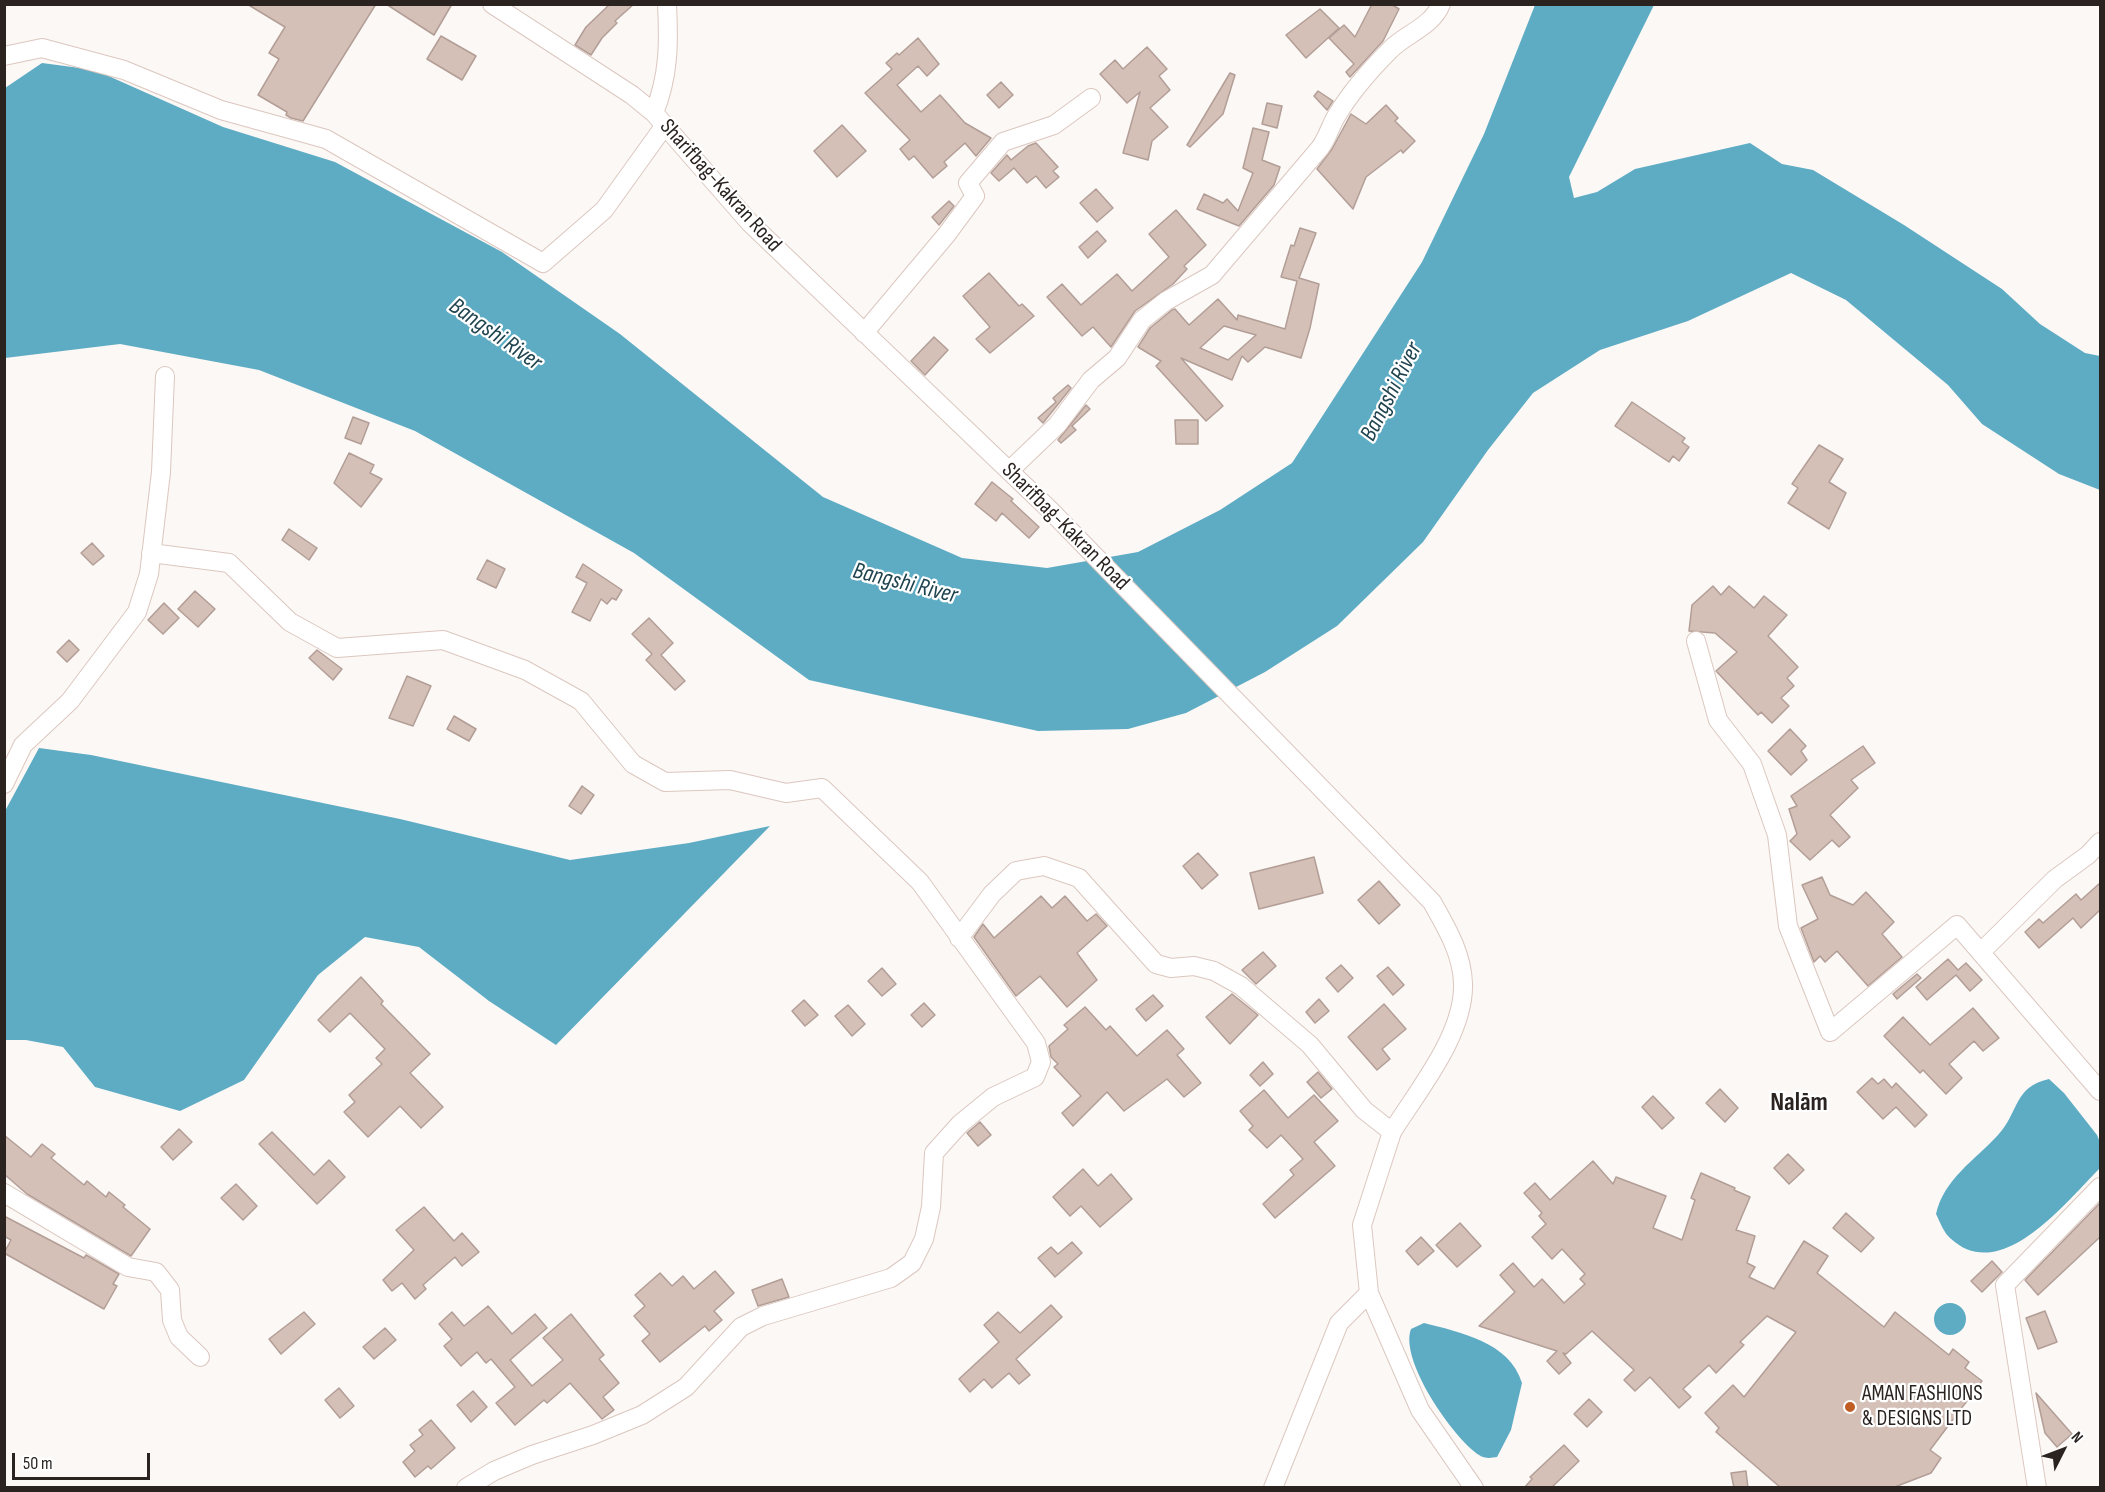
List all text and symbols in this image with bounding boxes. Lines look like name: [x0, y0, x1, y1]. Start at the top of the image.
street label: Sharifbag-Kakran Road: [653, 114, 787, 258]
water label: Bangshi River: [443, 293, 547, 377]
water label: Bangshi River: [1355, 338, 1429, 446]
street label: Sharifbag-Kakran Road: [996, 458, 1134, 596]
water label: Bangshi River: [850, 557, 960, 611]
district label: Nalām: [1770, 1087, 1828, 1119]
place label: AMAN FASHIONS & DESIGNS LTD: [1862, 1381, 1983, 1432]
marker: AMAN FASHIONS & DESIGNS LTD: [1843, 1400, 1857, 1414]
north arrow: [2033, 1420, 2093, 1480]
text: N: [2067, 1428, 2087, 1447]
scale bar: [15, 1441, 153, 1479]
text: 50 m: [23, 1453, 53, 1474]

